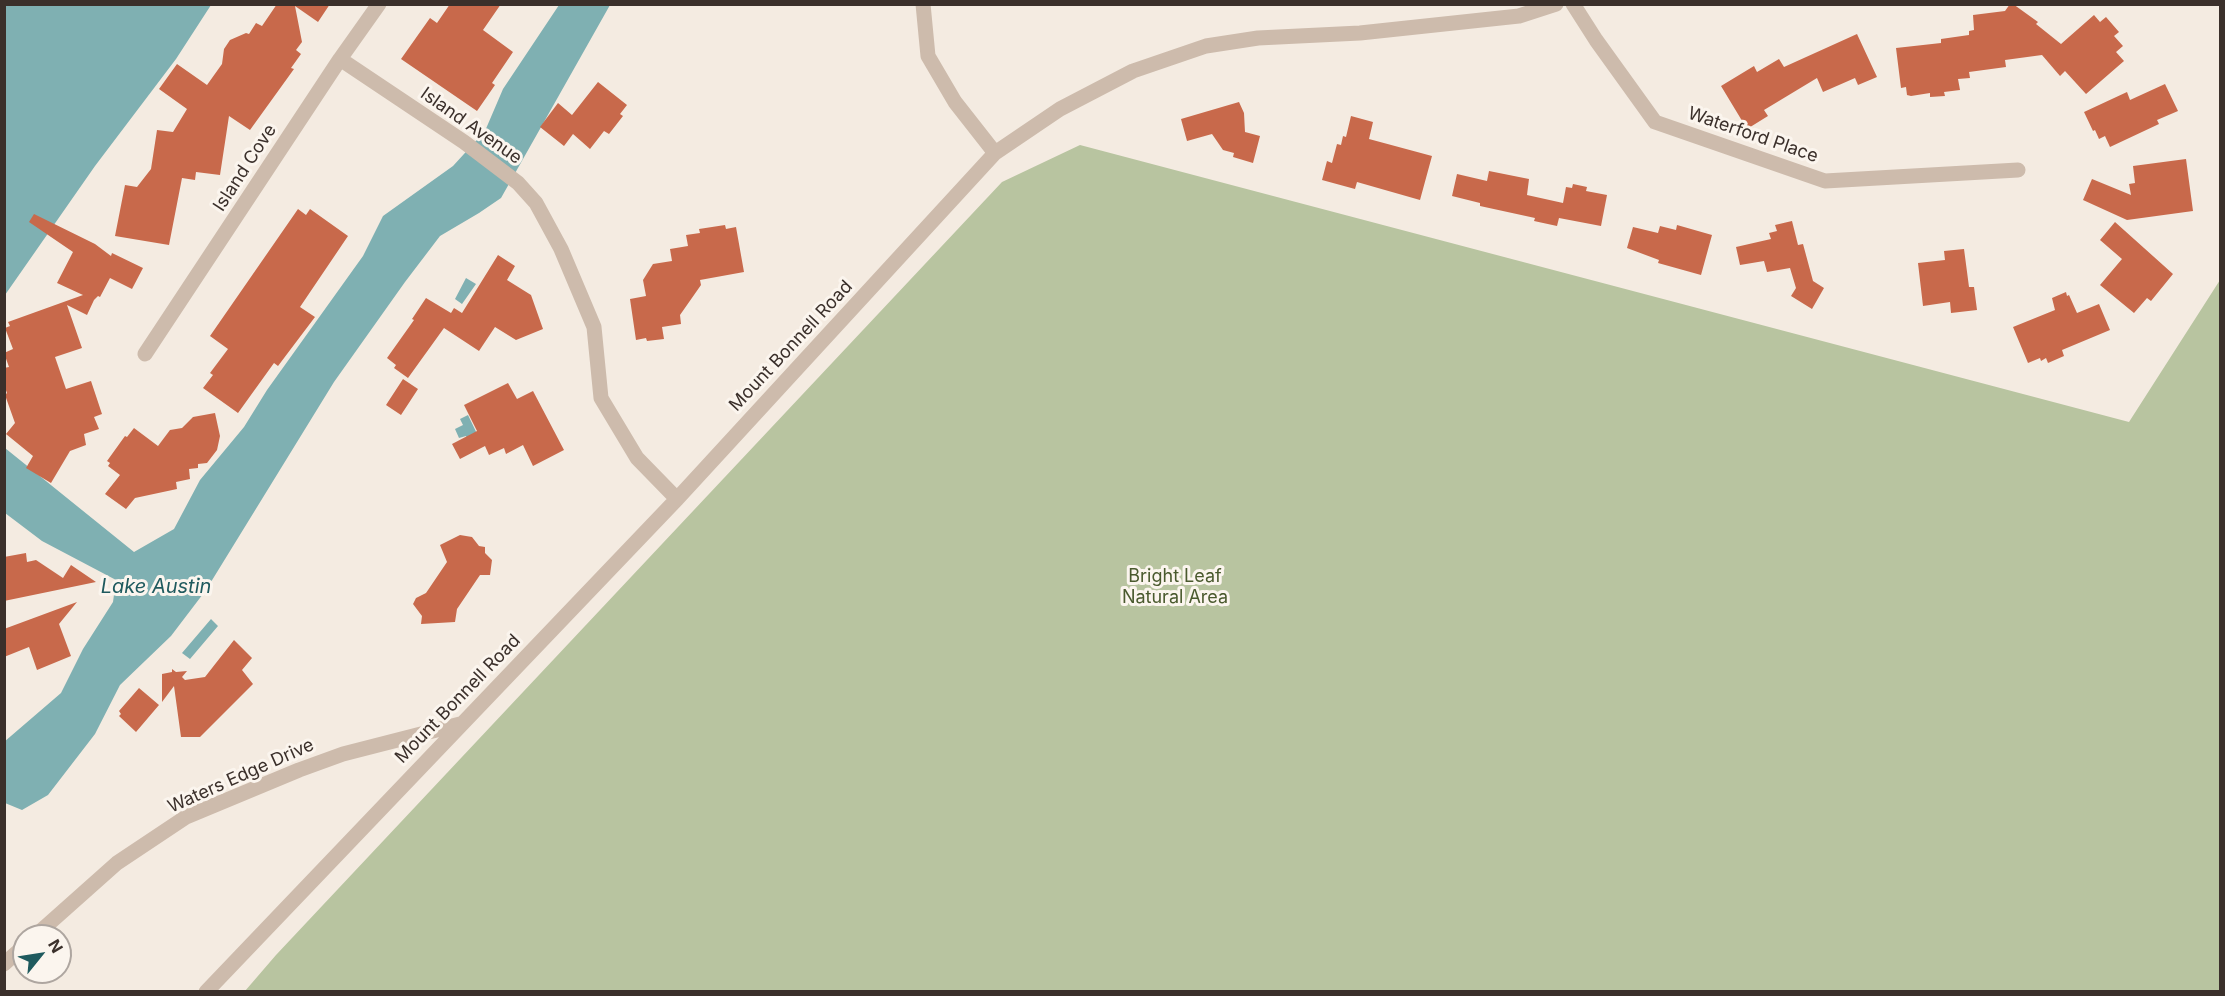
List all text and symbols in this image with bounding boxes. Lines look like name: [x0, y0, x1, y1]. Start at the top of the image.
street label: Island Avenue: [416, 83, 526, 169]
street label: Waterford Place: [1685, 103, 1821, 167]
street label: Island Cove: [209, 120, 281, 216]
street label: Mount Bonnell Road: [725, 276, 857, 416]
park label: Bright Leaf Natural Area: [1122, 566, 1228, 608]
water label: Lake Austin: [101, 575, 211, 599]
street label: Mount Bonnell Road: [391, 630, 525, 768]
street label: Waters Edge Drive: [165, 734, 317, 818]
north arrow: [12, 924, 72, 984]
text: N: [44, 936, 68, 956]

